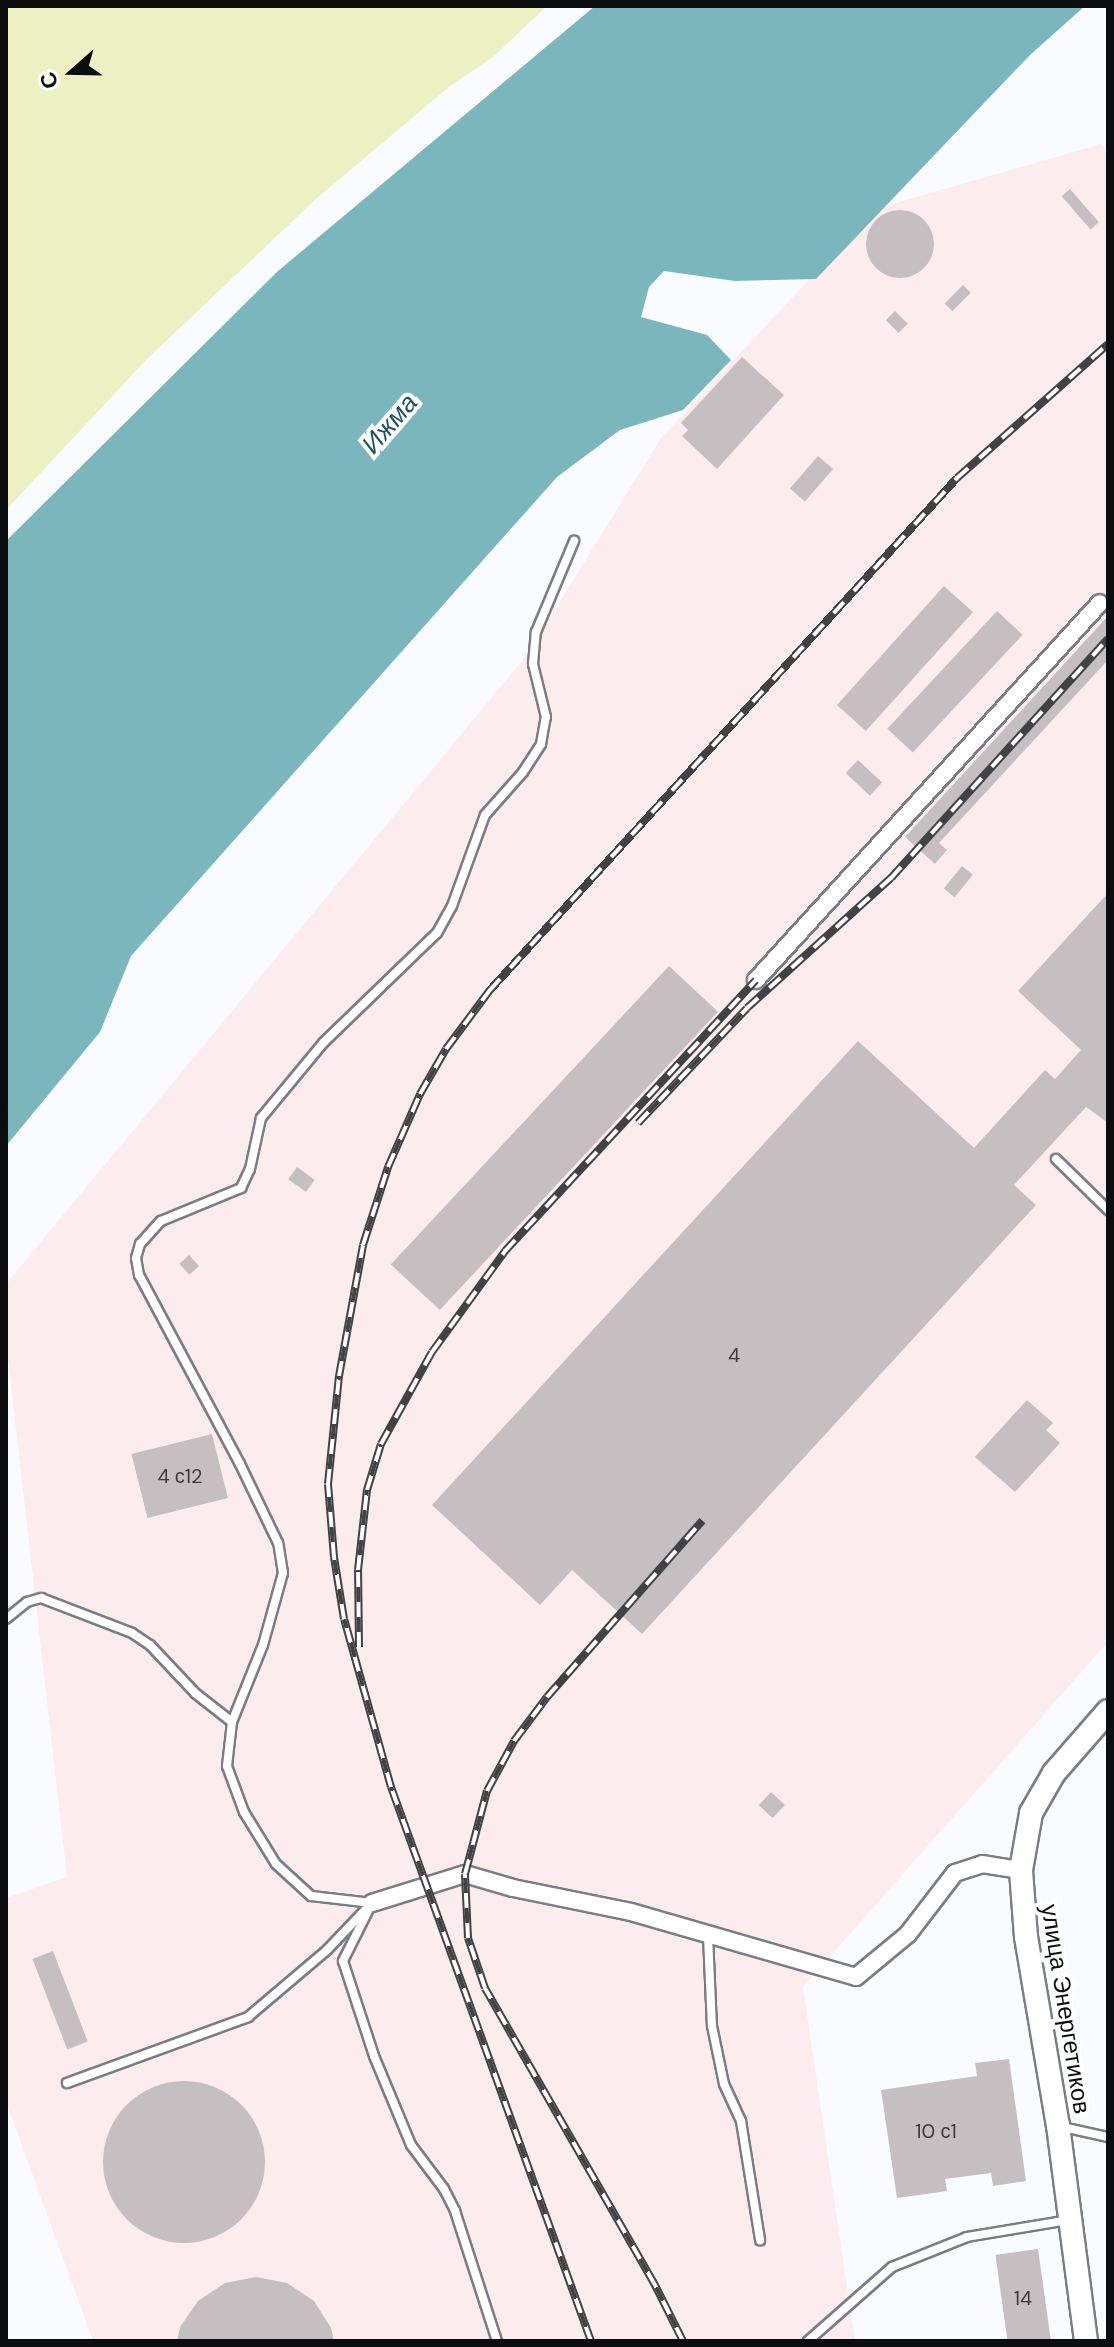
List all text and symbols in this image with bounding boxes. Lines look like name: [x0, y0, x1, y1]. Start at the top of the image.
north arrow: [32, 32, 112, 112]
text: С: [33, 68, 65, 93]
water label: Ижма: [356, 388, 424, 460]
house number: 4: [728, 1343, 740, 1367]
house number: 4 с12: [157, 1464, 203, 1488]
street label: улица Энергетиков: [1035, 1902, 1097, 2116]
house number: 10 с1: [915, 2119, 957, 2143]
house number: 14: [1014, 2286, 1032, 2310]

